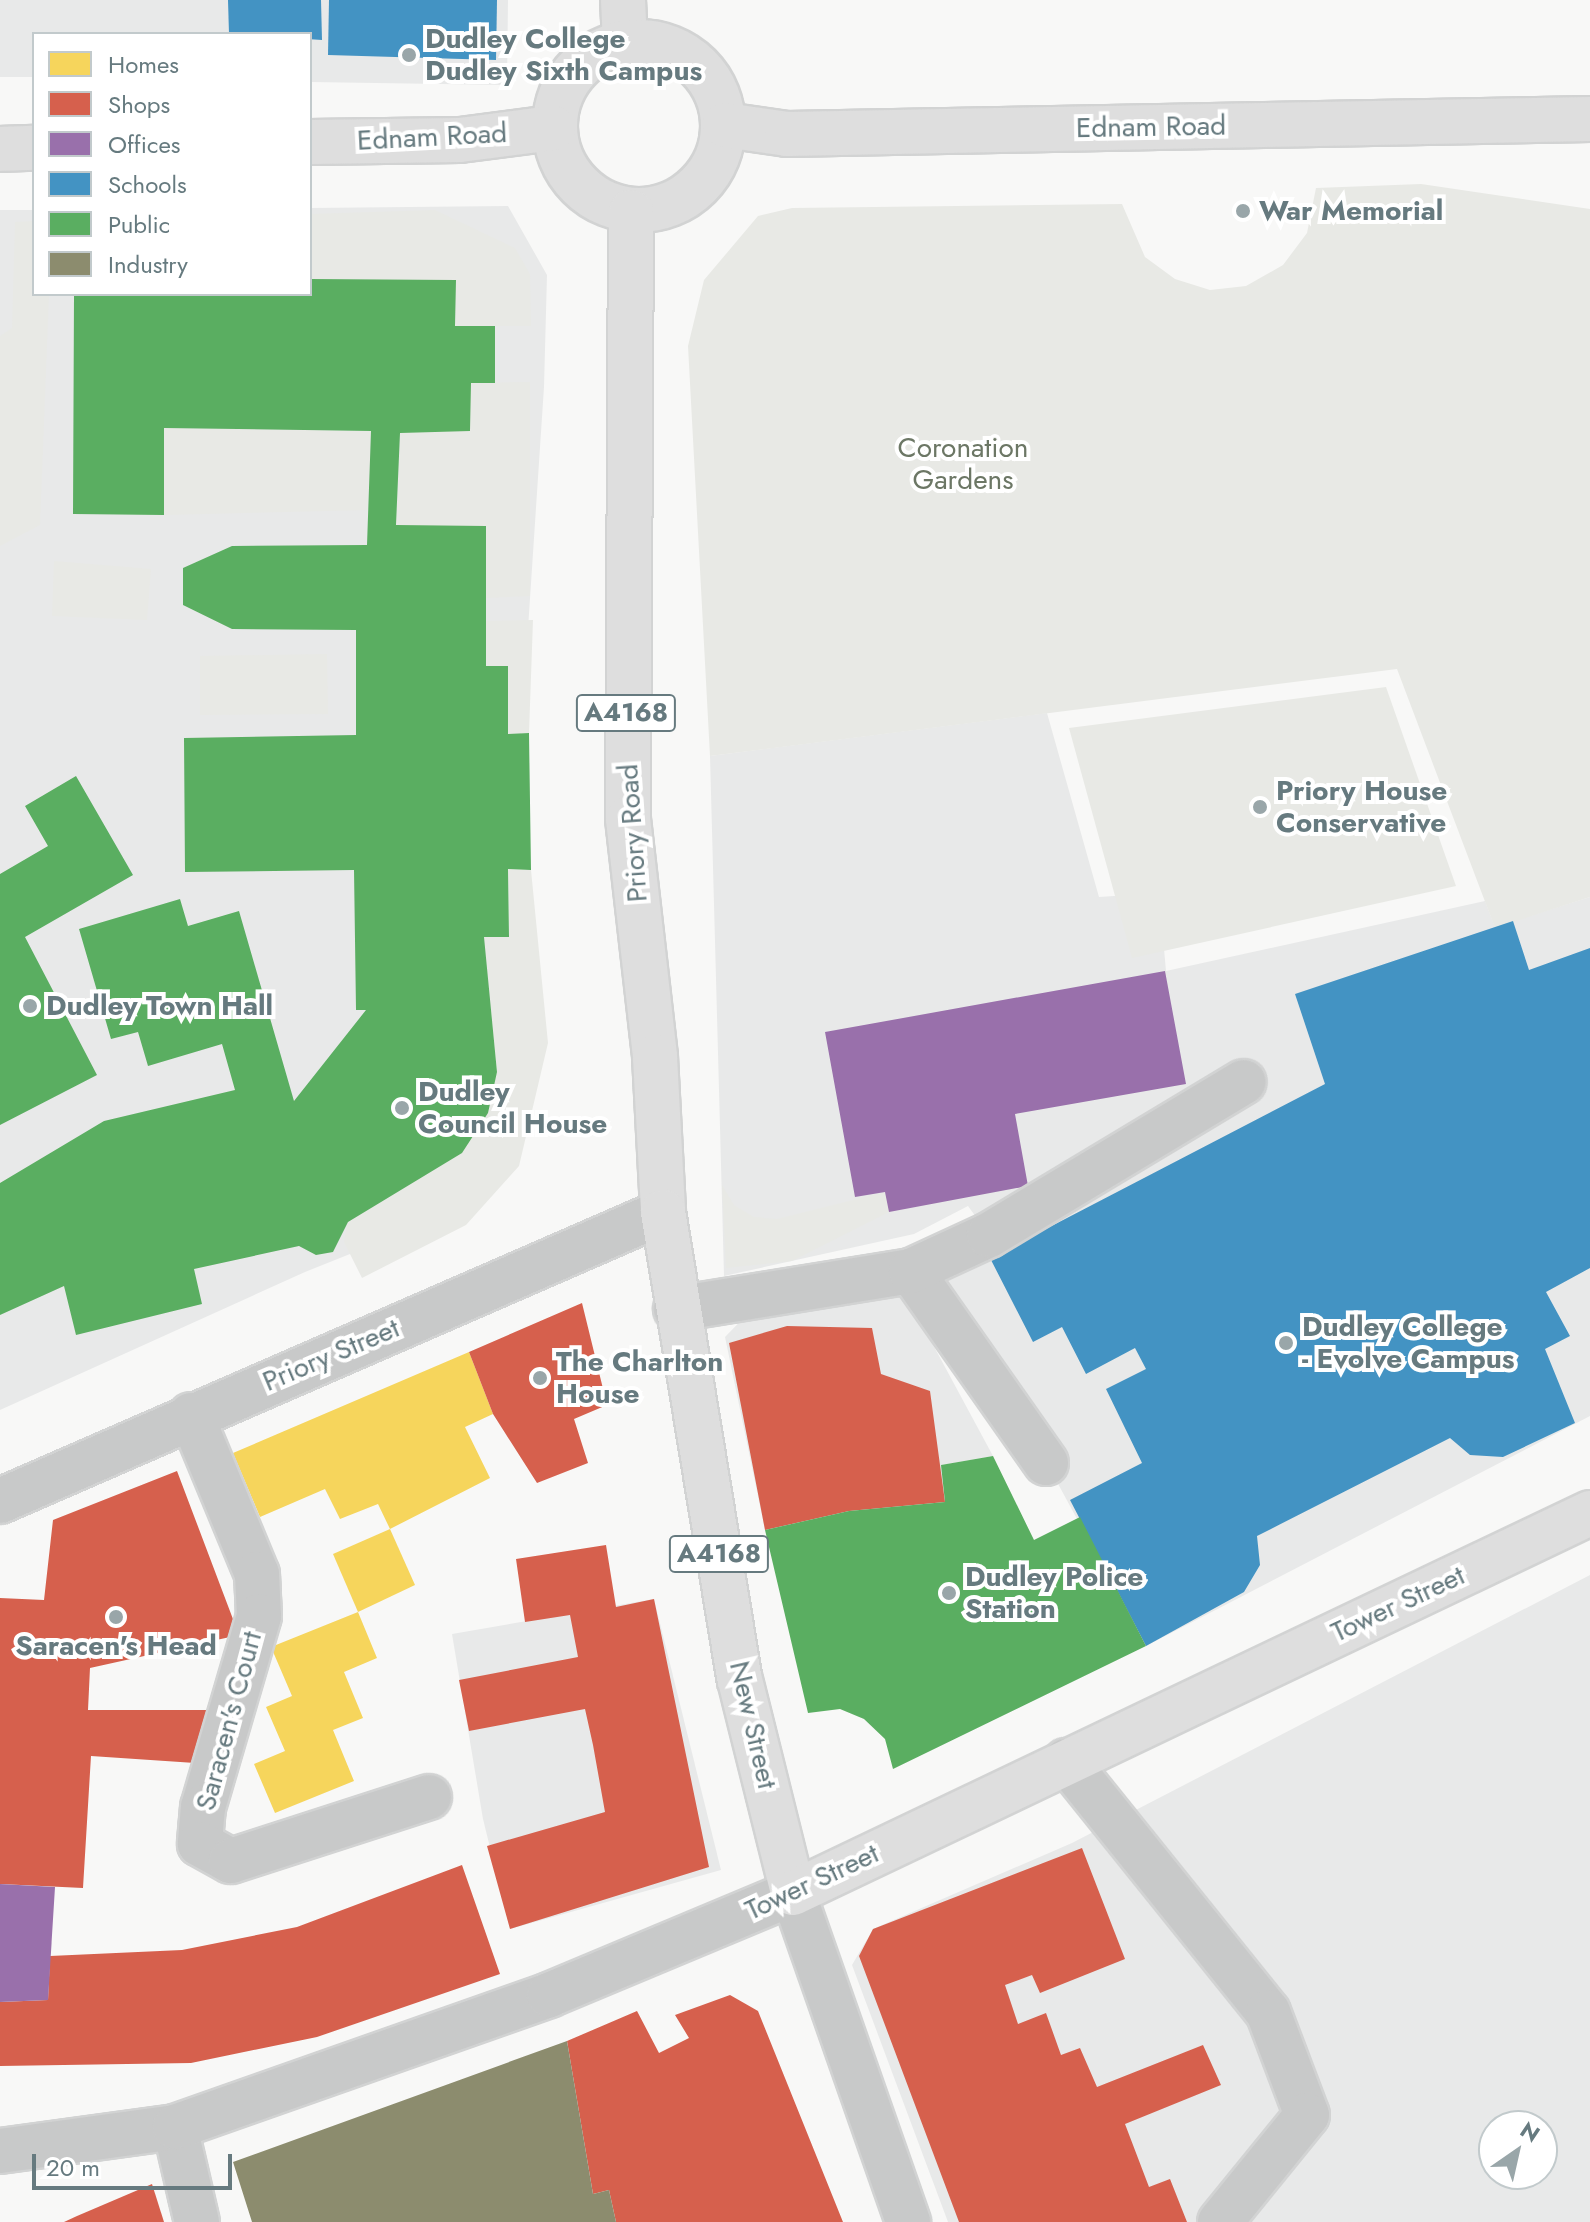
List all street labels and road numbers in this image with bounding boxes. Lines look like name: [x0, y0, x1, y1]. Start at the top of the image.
street label: Ednam Road: [1076, 109, 1226, 145]
street label: Ednam Road: [356, 116, 508, 158]
road number: A4168: [574, 691, 678, 735]
street label: Priory Road: [611, 763, 655, 903]
street label: Priory Street: [258, 1311, 404, 1399]
road number: A4168: [667, 1532, 771, 1576]
street label: Tower Street: [1326, 1559, 1470, 1649]
street label: Saracen's Court: [189, 1628, 269, 1814]
street label: New Street: [722, 1658, 784, 1792]
street label: Tower Street: [740, 1837, 884, 1927]

